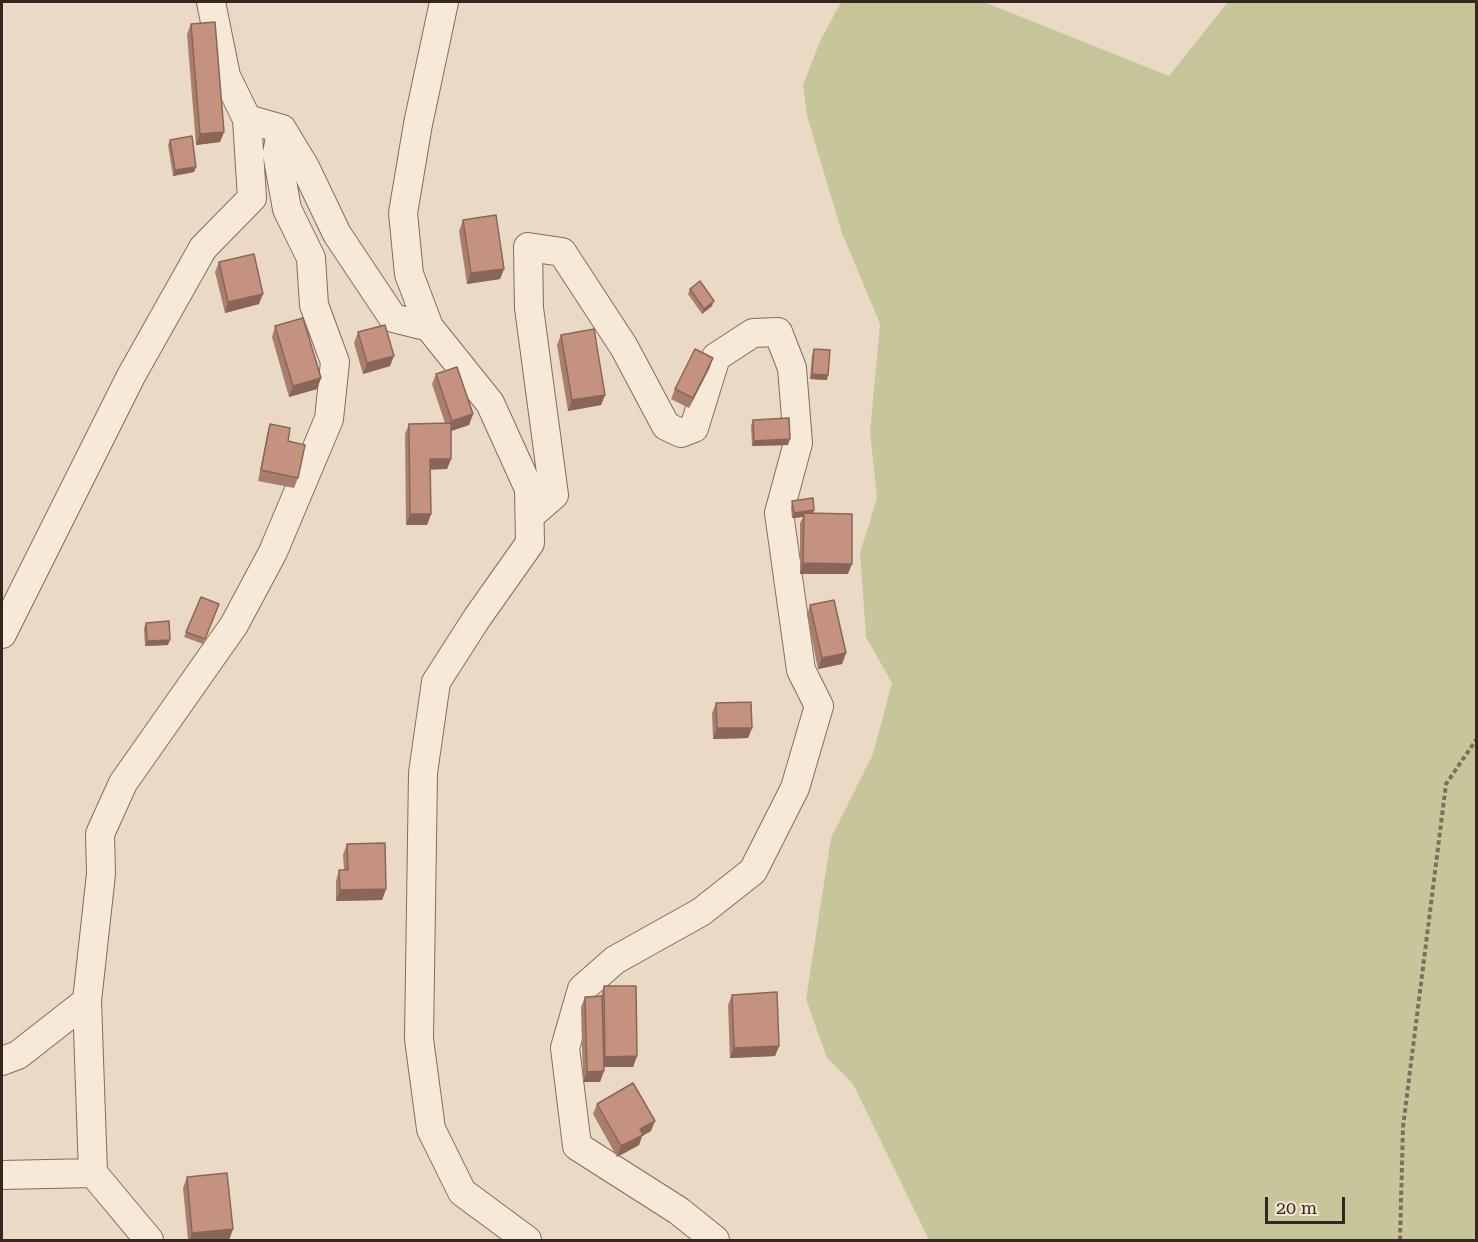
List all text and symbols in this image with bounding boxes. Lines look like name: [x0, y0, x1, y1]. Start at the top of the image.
scale bar: [1268, 1185, 1348, 1223]
text: 20 m: [1276, 1197, 1317, 1218]

